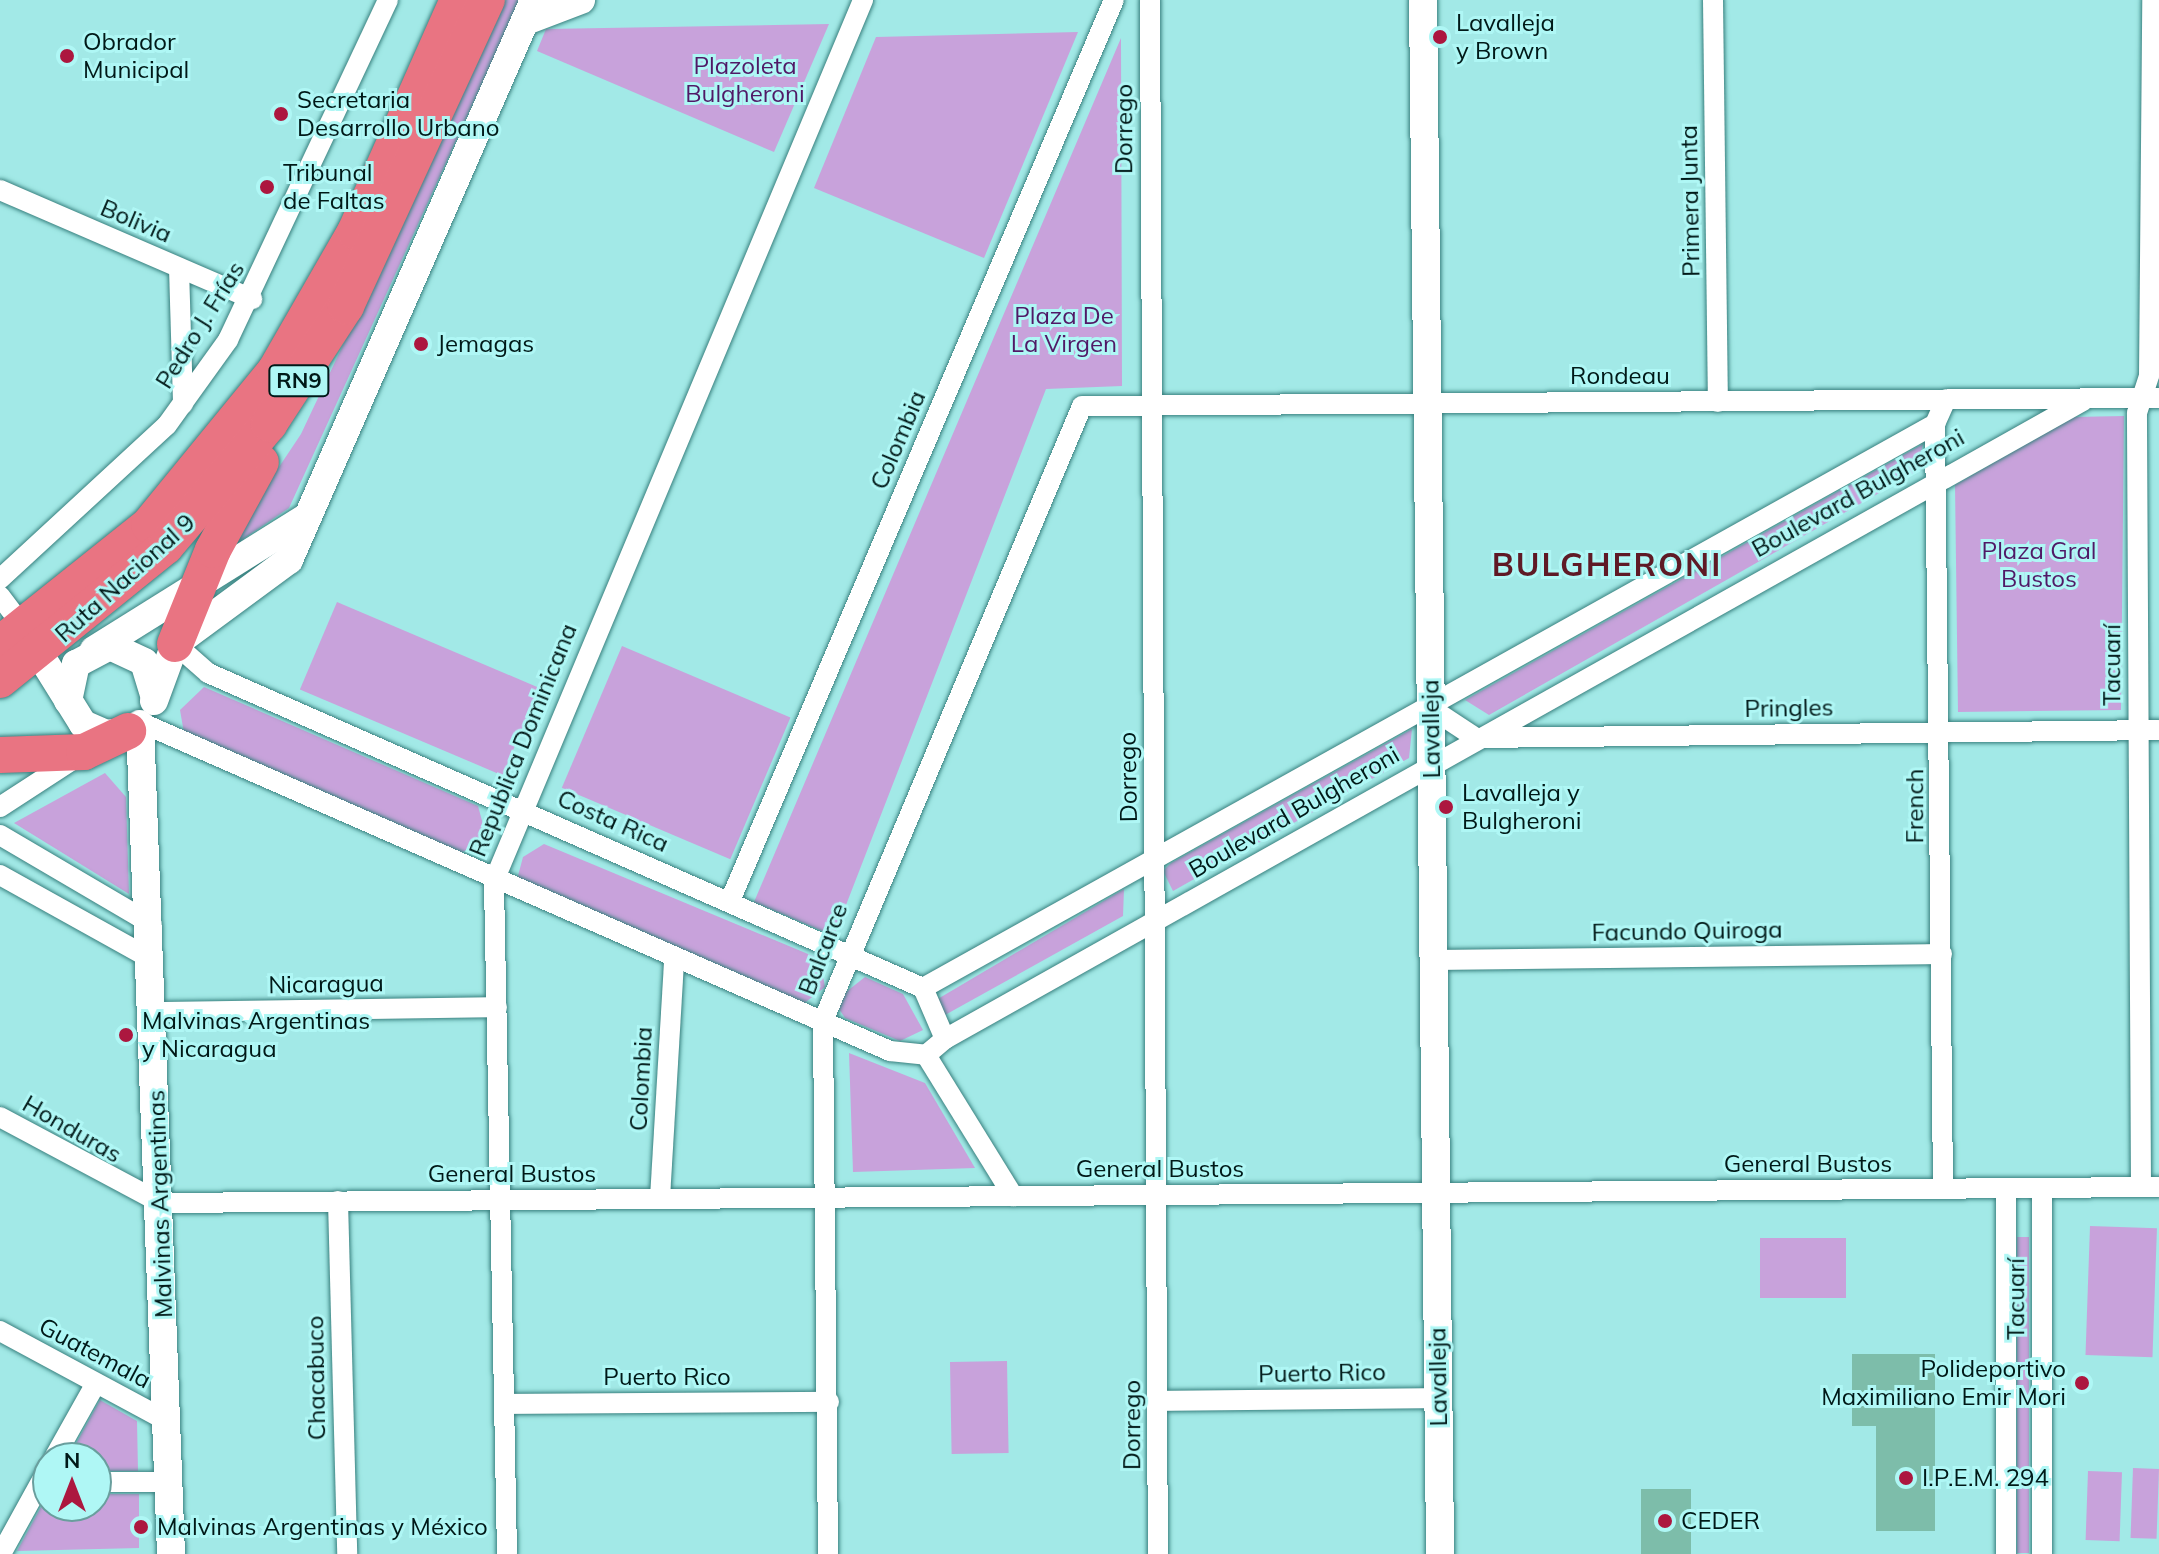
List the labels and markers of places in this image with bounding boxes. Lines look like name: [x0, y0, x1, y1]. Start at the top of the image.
place label: Lavalleja y Brown: [1456, 9, 1555, 65]
place label: Obrador Municipal: [83, 28, 189, 84]
marker: Lavalleja y Brown: [1431, 28, 1449, 46]
marker: Obrador Municipal: [58, 47, 76, 65]
place label: Secretaria Desarrollo Urbano: [297, 86, 499, 142]
marker: Secretaria Desarrollo Urbano: [272, 105, 290, 123]
place label: Tribunal de Faltas: [283, 159, 385, 215]
marker: Tribunal de Faltas: [258, 178, 276, 196]
place label: Jemagas: [437, 330, 534, 358]
marker: Jemagas: [412, 335, 430, 353]
place label: Lavalleja y Bulgheroni: [1462, 779, 1582, 835]
marker: Lavalleja y Bulgheroni: [1437, 798, 1455, 816]
place label: Malvinas Argentinas y Nicaragua: [142, 1007, 370, 1063]
marker: Malvinas Argentinas y Nicaragua: [117, 1026, 135, 1044]
place label: Polideportivo Maximiliano Emir Mori: [1821, 1355, 2066, 1411]
marker: Polideportivo Maximiliano Emir Mori: [2073, 1374, 2091, 1392]
place label: I.P.E.M. 294: [1922, 1464, 2049, 1492]
marker: I.P.E.M. 294: [1897, 1469, 1915, 1487]
place label: CEDER: [1681, 1507, 1760, 1535]
marker: CEDER: [1656, 1512, 1674, 1530]
place label: Malvinas Argentinas y México: [157, 1513, 488, 1541]
marker: Malvinas Argentinas y México: [132, 1518, 150, 1536]

